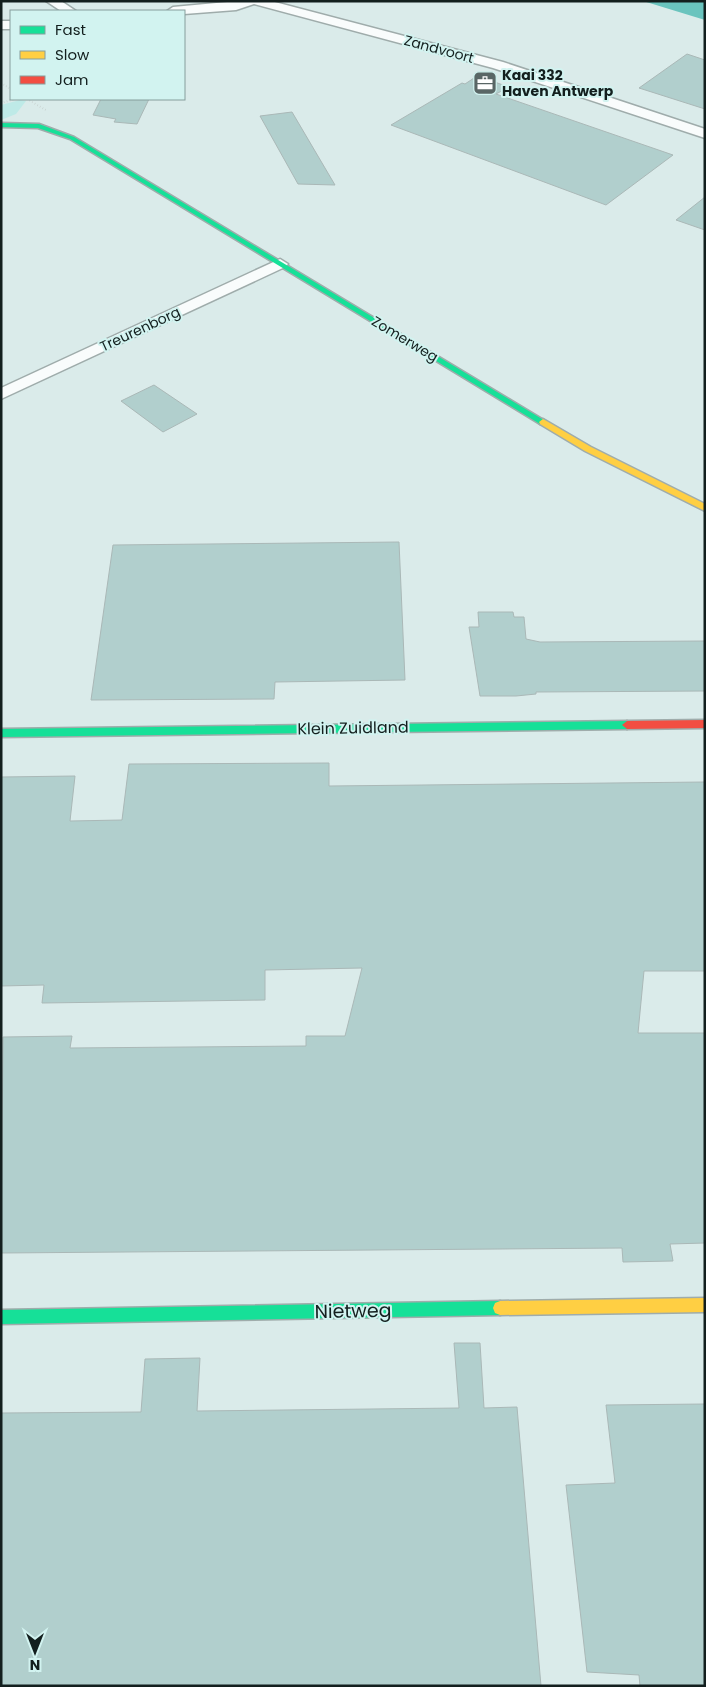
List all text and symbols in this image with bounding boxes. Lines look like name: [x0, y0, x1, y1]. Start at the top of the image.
legend: [10, 10, 185, 100]
text: Fast: [55, 19, 86, 40]
street label: Zandvoort: [402, 30, 476, 68]
text: Slow: [55, 44, 90, 65]
place label: Kaai 332 Haven Antwerp: [502, 65, 614, 101]
text: Jam: [55, 69, 89, 90]
office icon: Kaai 332 Haven Antwerp: [472, 70, 498, 96]
street label: Treurenborg: [97, 302, 183, 356]
street label: Zomerweg: [368, 311, 442, 367]
street label: Klein Zuidland: [297, 716, 409, 740]
street label: Nietweg: [314, 1297, 392, 1325]
north arrow: [10, 1627, 60, 1677]
text: N: [30, 1655, 40, 1675]

